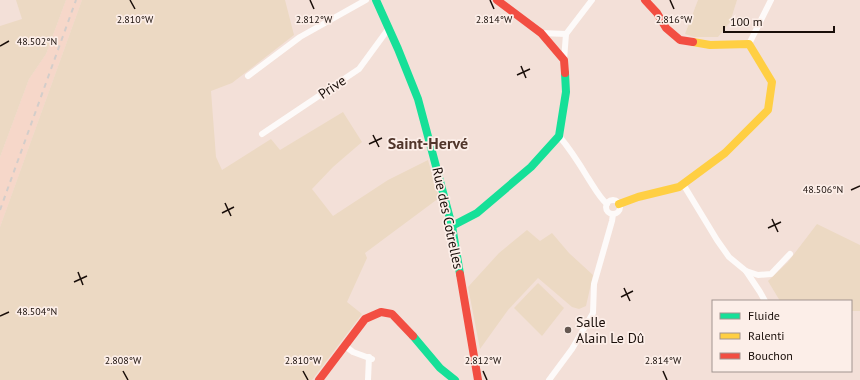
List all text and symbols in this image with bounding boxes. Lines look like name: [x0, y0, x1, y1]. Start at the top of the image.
scale bar: [724, 8, 834, 34]
text: 2.810°W: [117, 13, 154, 26]
text: 2.812°W: [296, 13, 333, 26]
text: 2.814°W: [476, 13, 513, 26]
text: 2.816°W: [656, 13, 693, 26]
text: 100 m: [730, 14, 763, 29]
text: 48.502°N: [17, 35, 57, 48]
street label: Prive: [315, 71, 349, 103]
district label: Saint-Hervé: [388, 133, 468, 153]
street label: Rue des Cotrelles: [428, 165, 468, 271]
text: 48.506°N: [803, 183, 843, 196]
legend: [712, 300, 852, 372]
text: 48.504°N: [17, 305, 57, 318]
text: Fluide: [748, 308, 780, 323]
place label: Salle Alain Le Dû: [576, 313, 644, 347]
marker: Salle Alain Le Dû: [563, 325, 573, 335]
text: Ralenti: [748, 328, 784, 343]
text: Bouchon: [748, 348, 793, 363]
text: 2.808°W: [105, 354, 142, 367]
text: 2.810°W: [285, 354, 322, 367]
text: 2.812°W: [465, 354, 502, 367]
text: 2.814°W: [645, 354, 682, 367]

